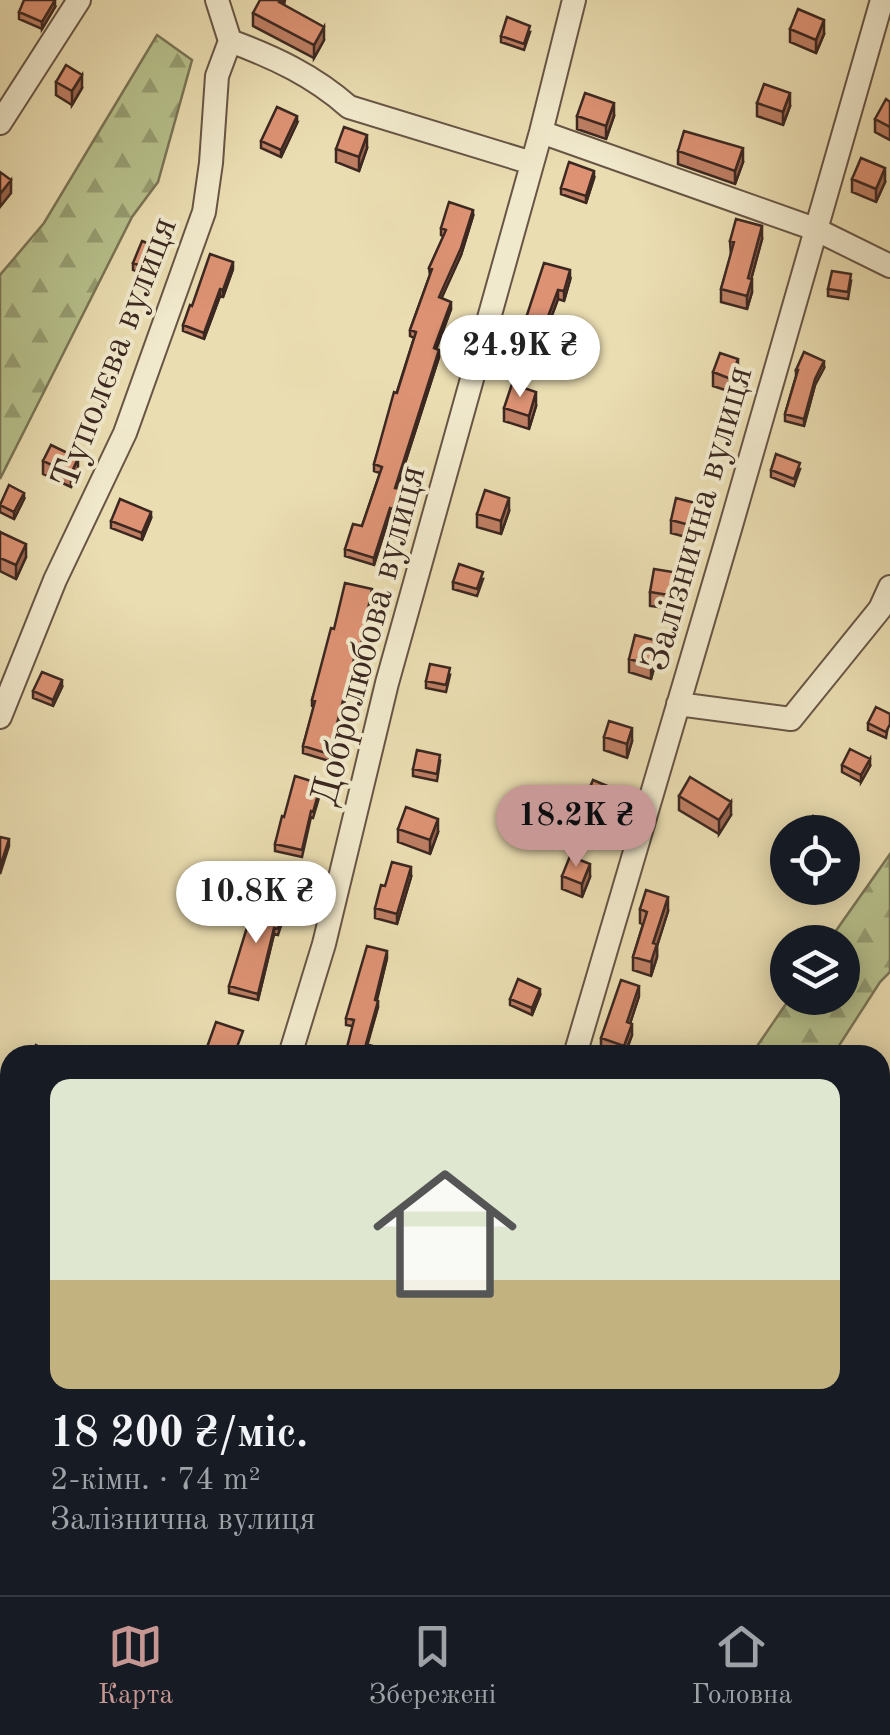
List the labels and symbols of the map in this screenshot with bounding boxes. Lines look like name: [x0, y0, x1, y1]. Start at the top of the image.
street label: Туполєва вулиця: [47, 212, 185, 494]
pin: 24.9K ₴: [428, 315, 612, 400]
street label: Залізнична вулиця: [637, 362, 761, 676]
street label: Добролюбова вулиця: [306, 462, 434, 810]
pin: 18.2K ₴: [484, 785, 668, 870]
pin: 10.8K ₴: [164, 861, 348, 946]

